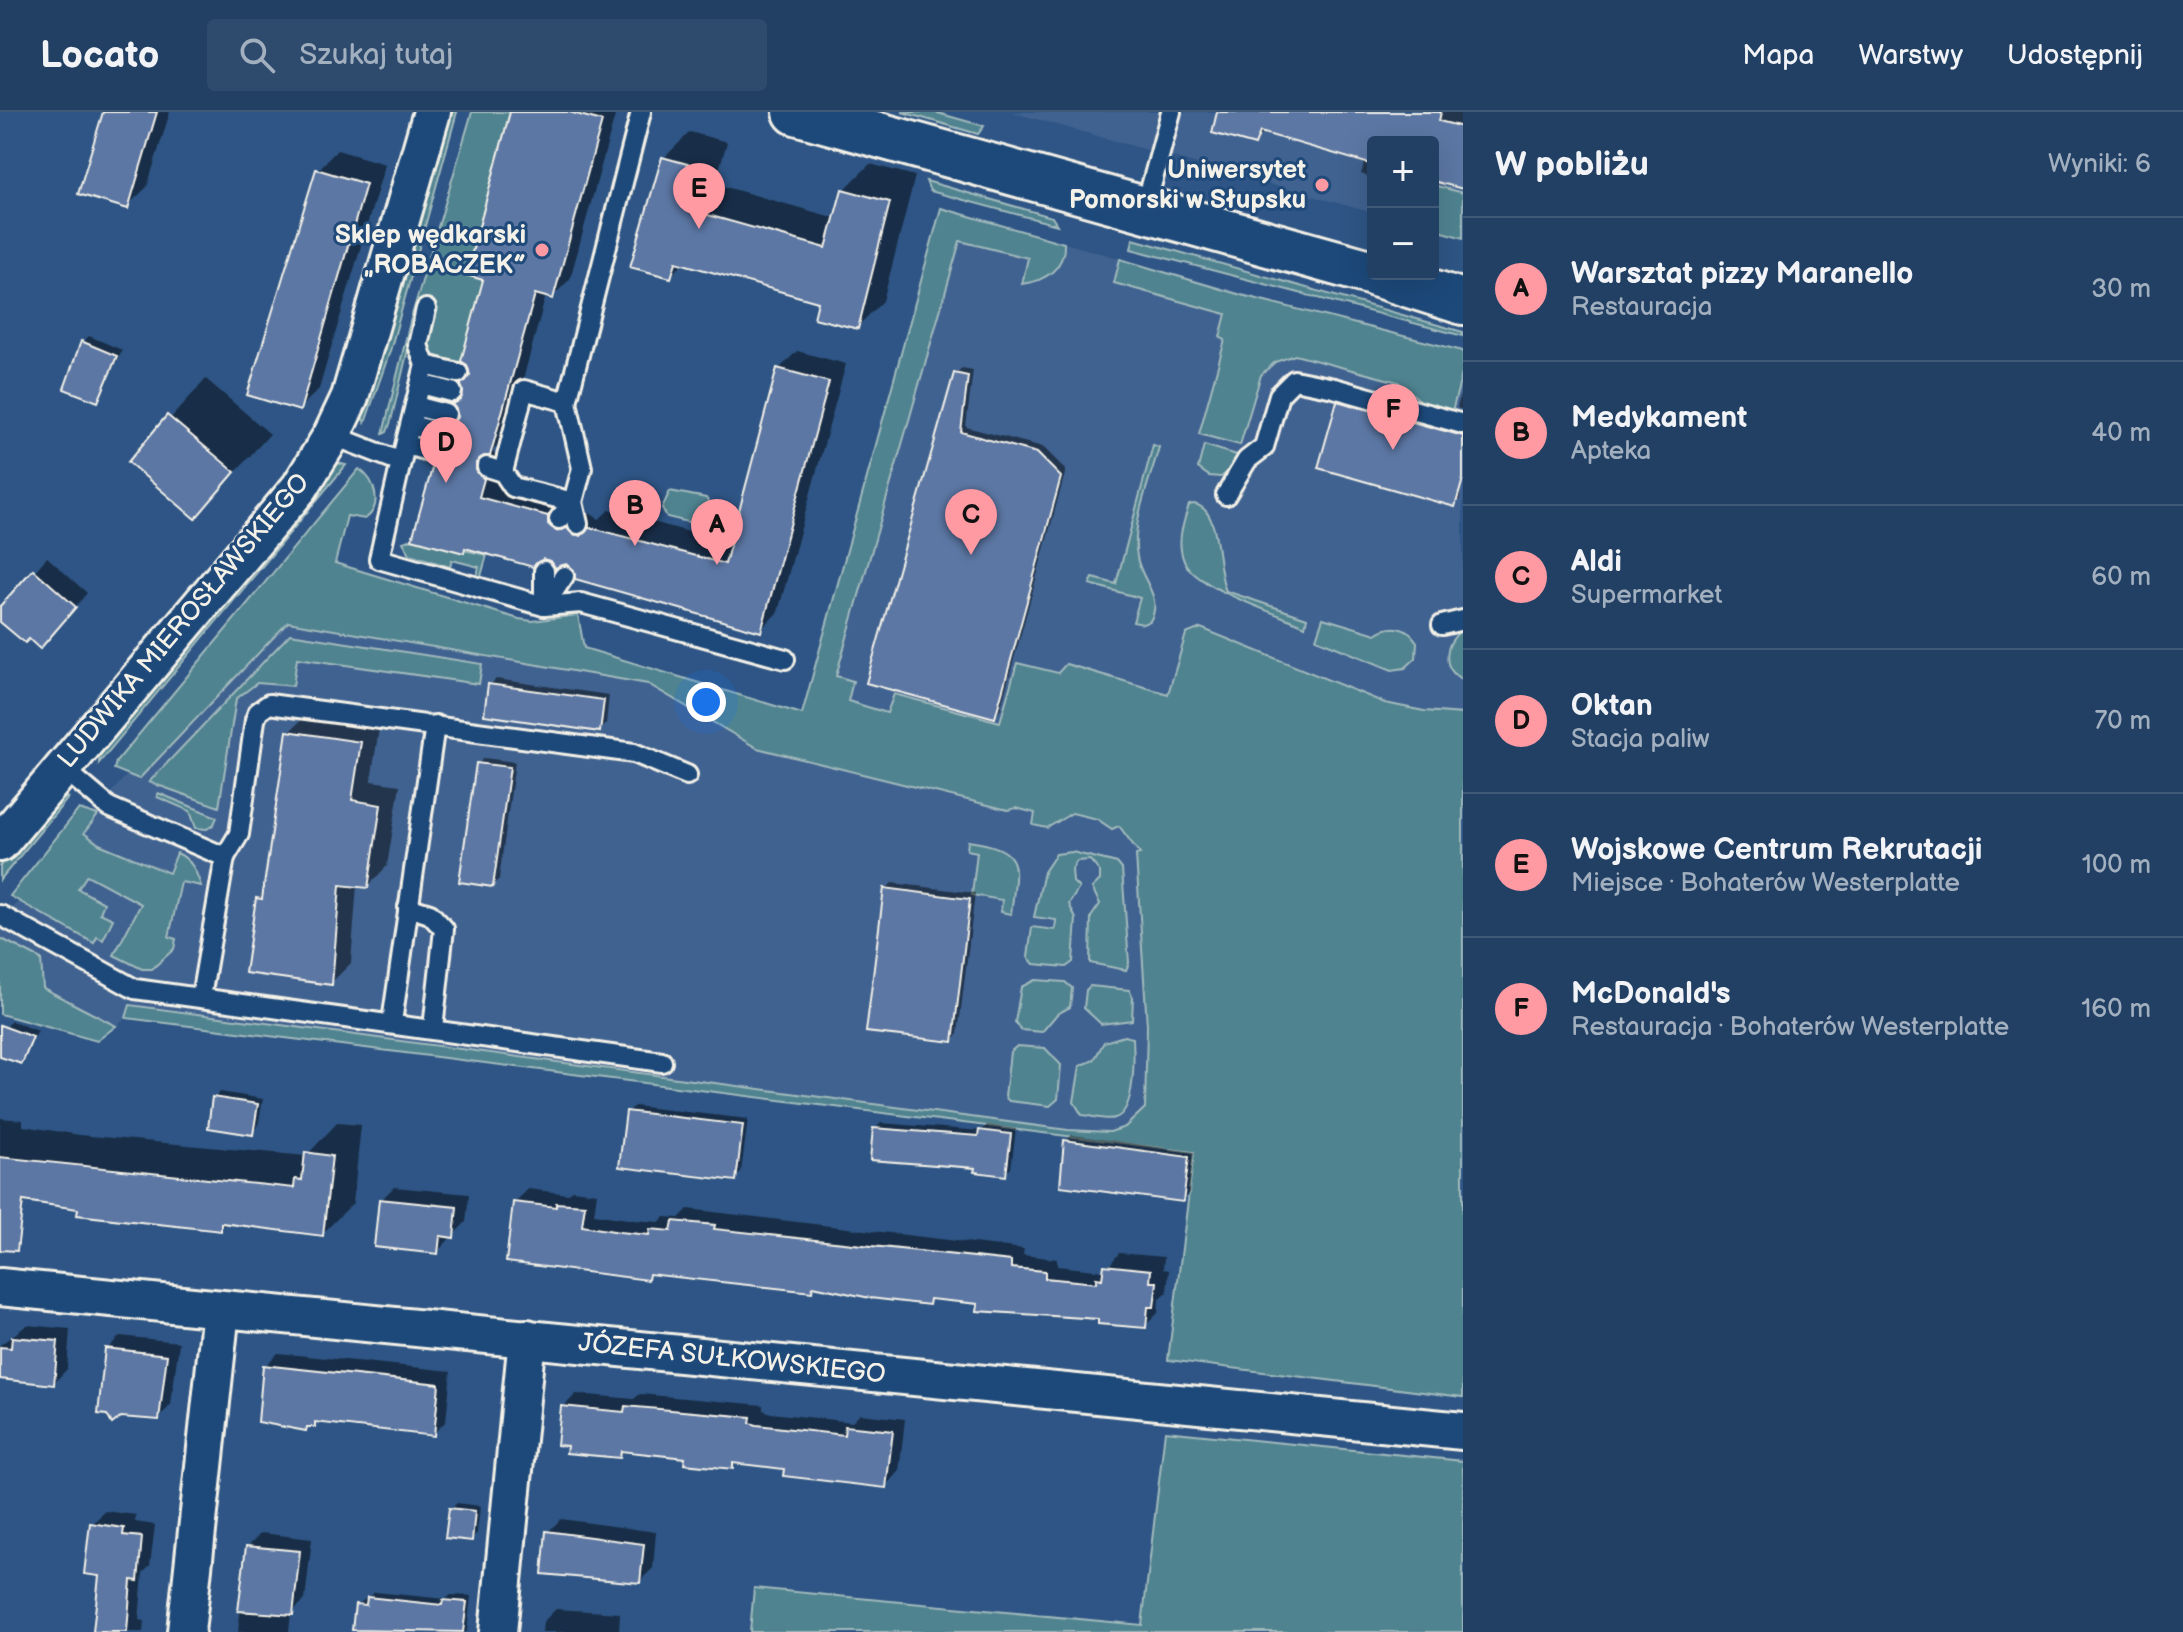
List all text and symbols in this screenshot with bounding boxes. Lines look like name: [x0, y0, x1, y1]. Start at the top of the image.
search box: [207, 19, 767, 91]
text: Locato: [40, 33, 159, 78]
icon: search: [235, 33, 279, 77]
text: Szukaj tutaj: [299, 37, 453, 73]
text: Mapa: [1742, 39, 1814, 72]
text: Warstwy: [1858, 39, 1963, 72]
text: Udostępnij: [2007, 39, 2143, 72]
map controls: [1367, 136, 1439, 280]
button: +: [1367, 136, 1439, 208]
text: W pobliżu: [1495, 144, 1649, 185]
text: Wyniki: 6: [2048, 149, 2151, 180]
place label: Uniwersytet Pomorski w Słupsku: [1069, 155, 1306, 216]
pin: E: [673, 163, 725, 229]
marker: Uniwersytet Pomorski w Słupsku: [1313, 176, 1331, 194]
button: −: [1367, 208, 1439, 280]
place label: Sklep wędkarski „ROBACZEK”: [335, 220, 526, 281]
marker: Sklep wędkarski „ROBACZEK”: [533, 241, 551, 259]
text: Warsztat pizzy Maranello: [1571, 256, 1913, 292]
text: A: [1513, 274, 1529, 305]
text: 30 m: [2091, 274, 2151, 305]
text: Restauracja: [1571, 292, 1713, 323]
pin: F: [1367, 384, 1419, 450]
text: Medykament: [1571, 400, 1747, 436]
pin: D: [420, 417, 472, 483]
text: B: [1512, 418, 1530, 449]
text: 40 m: [2091, 418, 2151, 449]
text: Apteka: [1571, 436, 1651, 467]
street label: LUDWIKA MIEROSŁAWSKIEGO: [52, 467, 316, 775]
pin: B: [609, 480, 661, 546]
pin: C: [945, 489, 997, 555]
pin: A: [691, 499, 743, 565]
text: Aldi: [1571, 544, 1622, 580]
text: C: [1512, 562, 1530, 593]
text: 60 m: [2091, 562, 2151, 593]
text: Supermarket: [1571, 580, 1722, 611]
your location: [686, 682, 726, 722]
text: Oktan: [1571, 688, 1653, 724]
text: D: [1512, 706, 1530, 737]
text: 70 m: [2094, 706, 2151, 737]
text: Stacja paliw: [1571, 724, 1710, 755]
text: Wojskowe Centrum Rekrutacji: [1571, 832, 1982, 868]
text: E: [1513, 850, 1529, 881]
text: 100 m: [2082, 850, 2151, 881]
text: Miejsce · Bohaterów Westerplatte: [1571, 868, 1960, 899]
text: McDonald's: [1571, 976, 1731, 1012]
text: F: [1513, 994, 1529, 1025]
text: 160 m: [2081, 994, 2151, 1025]
text: Restauracja · Bohaterów Westerplatte: [1571, 1012, 2009, 1043]
street label: JÓZEFA SUŁKOWSKIEGO: [577, 1326, 887, 1391]

